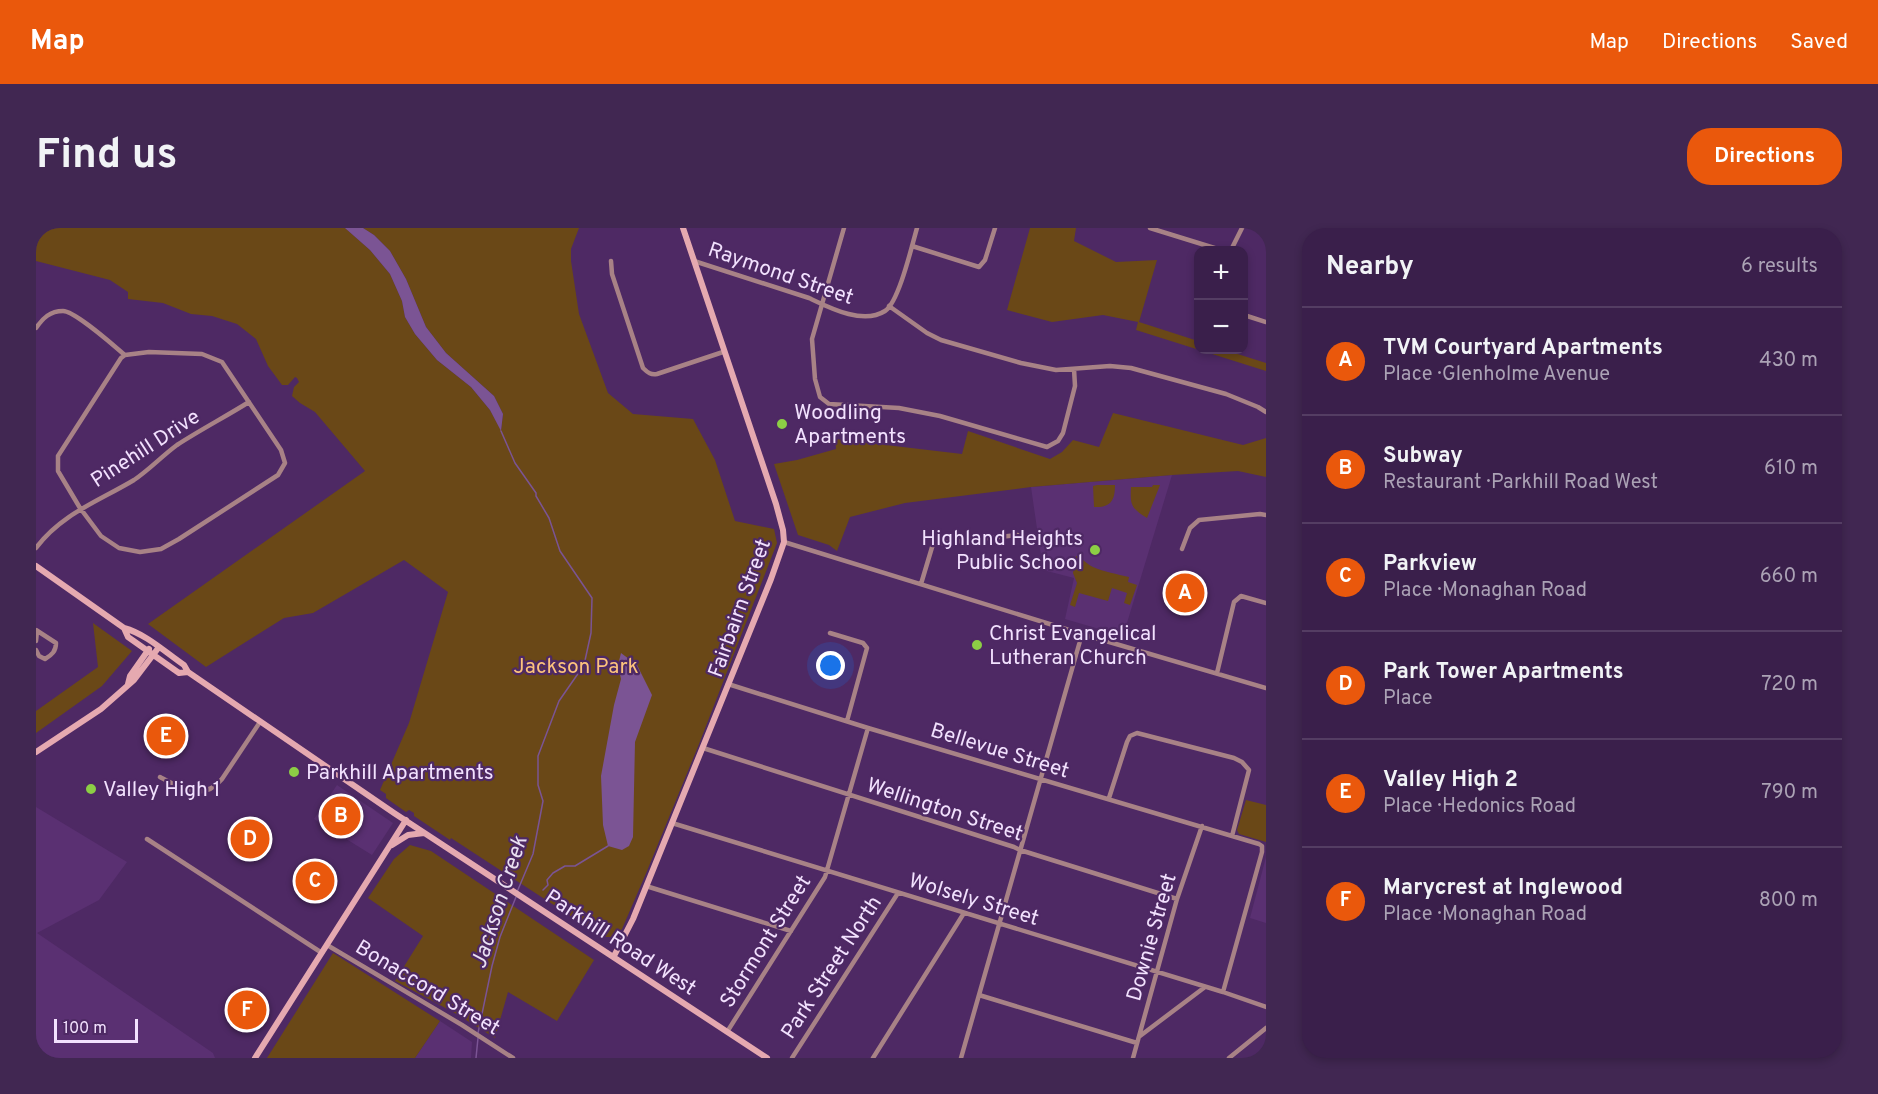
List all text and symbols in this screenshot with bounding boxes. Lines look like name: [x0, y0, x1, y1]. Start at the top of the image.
text: Map: [30, 24, 85, 60]
text: Map: [1589, 29, 1629, 56]
text: Directions: [1662, 29, 1757, 56]
text: Saved: [1790, 29, 1848, 56]
button: Directions: [1687, 128, 1842, 185]
text: Find us: [36, 130, 177, 183]
street label: Raymond Street: [704, 237, 857, 312]
map controls: [1194, 246, 1248, 354]
button: +: [1194, 246, 1248, 300]
text: Nearby: [1326, 251, 1414, 284]
text: 6 results: [1741, 254, 1818, 280]
button: −: [1194, 300, 1248, 354]
text: TVM Courtyard Apartments: [1383, 335, 1663, 362]
text: A: [1338, 348, 1353, 374]
text: 430 m: [1759, 348, 1818, 374]
text: Place · Glenholme Avenue: [1383, 362, 1610, 388]
place label: Woodling Apartments: [794, 400, 906, 451]
street label: Pinehill Drive: [86, 404, 206, 495]
marker: Woodling Apartments: [775, 417, 789, 431]
text: Subway: [1383, 443, 1463, 470]
text: B: [1339, 456, 1352, 482]
text: 610 m: [1764, 456, 1818, 482]
text: Restaurant · Parkhill Road West: [1383, 470, 1658, 496]
place label: Highland Heights Public School: [921, 526, 1083, 577]
street label: Fairbairn Street: [703, 535, 778, 682]
marker: Highland Heights Public School: [1088, 543, 1102, 557]
text: Parkview: [1383, 551, 1477, 578]
text: C: [1339, 564, 1352, 590]
text: 660 m: [1760, 564, 1818, 590]
pin: A: [1166, 570, 1204, 616]
text: Place · Monaghan Road: [1383, 578, 1587, 604]
place label: Christ Evangelical Lutheran Church: [989, 621, 1157, 672]
marker: Christ Evangelical Lutheran Church: [970, 638, 984, 652]
your location: [816, 651, 845, 680]
park label: Jackson Park: [513, 654, 639, 681]
text: Park Tower Apartments: [1383, 659, 1624, 686]
text: D: [1338, 672, 1353, 698]
text: 720 m: [1761, 672, 1818, 698]
text: Place: [1383, 686, 1433, 712]
pin: E: [146, 714, 186, 758]
street label: Bellevue Street: [927, 718, 1072, 785]
place label: Parkhill Apartments: [306, 760, 494, 787]
marker: Parkhill Apartments: [287, 765, 301, 779]
text: Valley High 2: [1383, 767, 1518, 794]
street label: Wellington Street: [863, 772, 1026, 848]
place label: Valley High 1: [103, 777, 221, 804]
text: E: [1339, 780, 1352, 806]
text: 790 m: [1761, 780, 1818, 806]
marker: Valley High 1: [84, 782, 98, 796]
pin: B: [322, 794, 360, 838]
text: Place · Hedonics Road: [1383, 794, 1576, 820]
pin: D: [230, 816, 270, 862]
water label: Jackson Creek: [466, 832, 535, 972]
pin: C: [296, 858, 334, 904]
street label: Wolsely Street: [905, 868, 1042, 933]
street label: Stormont Street: [715, 870, 818, 1013]
street label: Downie Street: [1121, 870, 1184, 1005]
text: Marycrest at Inglewood: [1383, 875, 1623, 902]
street label: Parkhill Road West: [539, 884, 701, 1002]
text: F: [1340, 888, 1351, 914]
text: 800 m: [1759, 888, 1818, 914]
street label: Park Street North: [776, 891, 889, 1045]
text: Place · Monaghan Road: [1383, 902, 1587, 928]
street label: Bonaccord Street: [350, 934, 504, 1042]
pin: F: [228, 988, 266, 1032]
scale bar: [54, 1016, 138, 1044]
text: 100 m: [63, 1019, 107, 1039]

